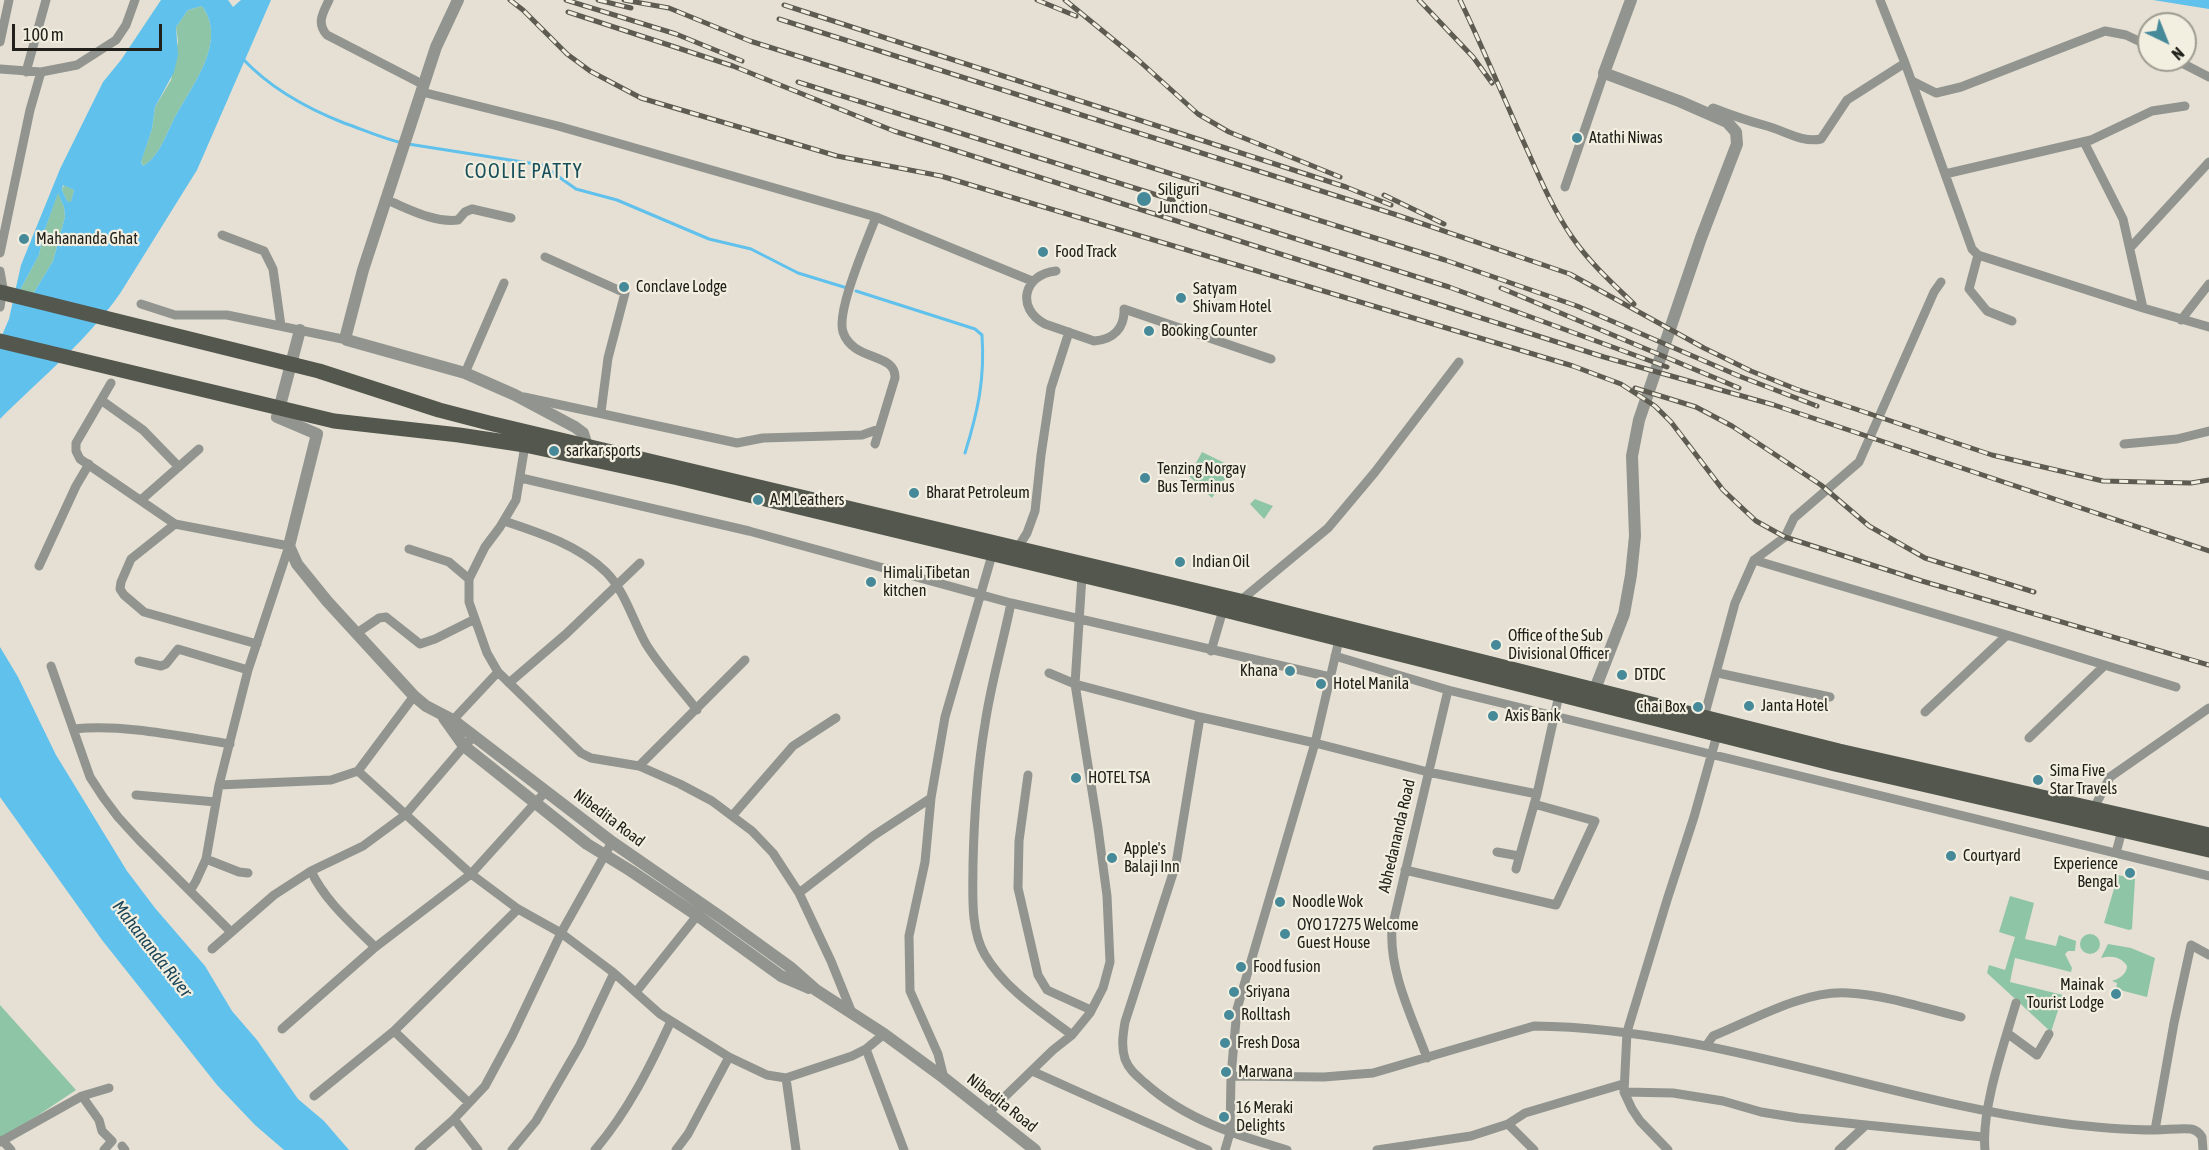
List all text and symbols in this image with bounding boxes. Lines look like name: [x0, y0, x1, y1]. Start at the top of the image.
scale bar: [15, 12, 165, 50]
north arrow: [2137, 12, 2197, 72]
text: 100 m: [23, 24, 64, 45]
text: N: [2168, 44, 2188, 64]
place label: Atathi Niwas: [1589, 128, 1663, 148]
marker: Atathi Niwas: [1570, 131, 1584, 145]
district label: COOLIE PATTY: [465, 160, 583, 184]
place label: Siliguri Junction: [1158, 180, 1208, 218]
marker: Siliguri Junction: [1135, 190, 1153, 208]
place label: Mahananda Ghat: [36, 229, 138, 249]
marker: Mahananda Ghat: [17, 232, 31, 246]
place label: Food Track: [1055, 242, 1117, 262]
marker: Food Track: [1036, 245, 1050, 259]
place label: Conclave Lodge: [636, 277, 727, 297]
place label: Satyam Shivam Hotel: [1193, 279, 1272, 317]
marker: Conclave Lodge: [617, 280, 631, 294]
marker: Satyam Shivam Hotel: [1174, 291, 1188, 305]
place label: Booking Counter: [1161, 321, 1257, 341]
marker: Booking Counter: [1142, 324, 1156, 338]
place label: sarkar sports: [566, 441, 641, 461]
marker: sarkar sports: [547, 444, 561, 458]
place label: Tenzing Norgay Bus Terminus: [1157, 459, 1246, 497]
marker: Tenzing Norgay Bus Terminus: [1138, 471, 1152, 485]
place label: Bharat Petroleum: [926, 483, 1030, 503]
marker: Bharat Petroleum: [907, 486, 921, 500]
place label: A.M Leathers: [770, 490, 844, 510]
marker: A.M Leathers: [751, 493, 765, 507]
place label: Indian Oil: [1192, 552, 1250, 572]
marker: Indian Oil: [1173, 555, 1187, 569]
place label: Himali Tibetan kitchen: [883, 563, 970, 601]
marker: Himali Tibetan kitchen: [864, 575, 878, 589]
place label: Office of the Sub Divisional Officer: [1508, 626, 1609, 664]
marker: Office of the Sub Divisional Officer: [1489, 638, 1503, 652]
place label: Khana: [1240, 661, 1278, 681]
marker: Khana: [1283, 664, 1297, 678]
place label: DTDC: [1634, 665, 1666, 685]
marker: DTDC: [1615, 668, 1629, 682]
place label: Hotel Manila: [1333, 674, 1409, 694]
marker: Hotel Manila: [1314, 677, 1328, 691]
place label: Janta Hotel: [1761, 696, 1828, 716]
place label: Chai Box: [1636, 697, 1686, 717]
marker: Janta Hotel: [1742, 699, 1756, 713]
marker: Chai Box: [1691, 700, 1705, 714]
place label: Axis Bank: [1505, 706, 1561, 726]
marker: Axis Bank: [1486, 709, 1500, 723]
place label: Sima Five Star Travels: [2050, 761, 2117, 799]
place label: HOTEL TSA: [1088, 768, 1150, 788]
marker: HOTEL TSA: [1069, 771, 1083, 785]
marker: Sima Five Star Travels: [2031, 773, 2045, 787]
street label: Abhedananda Road: [1375, 777, 1419, 895]
street label: Nibedita Road: [570, 785, 648, 851]
place label: Apple's Balaji Inn: [1124, 839, 1180, 877]
place label: Courtyard: [1963, 846, 2021, 866]
marker: Courtyard: [1944, 849, 1958, 863]
marker: Apple's Balaji Inn: [1105, 851, 1119, 865]
place label: Experience Bengal: [2053, 854, 2118, 892]
marker: Experience Bengal: [2123, 866, 2137, 880]
place label: Noodle Wok: [1292, 892, 1363, 912]
marker: Noodle Wok: [1273, 895, 1287, 909]
water label: Mahananda River: [108, 896, 196, 1002]
place label: OYO 17275 Welcome Guest House: [1297, 915, 1419, 953]
marker: OYO 17275 Welcome Guest House: [1278, 927, 1292, 941]
place label: Food fusion: [1253, 957, 1321, 977]
marker: Food fusion: [1234, 960, 1248, 974]
place label: Mainak Tourist Lodge: [2027, 975, 2104, 1013]
place label: Sriyana: [1246, 982, 1290, 1002]
marker: Sriyana: [1227, 985, 1241, 999]
marker: Mainak Tourist Lodge: [2109, 987, 2123, 1001]
place label: Rolltash: [1241, 1005, 1290, 1025]
marker: Rolltash: [1222, 1008, 1236, 1022]
place label: Fresh Dosa: [1237, 1033, 1300, 1053]
marker: Fresh Dosa: [1218, 1036, 1232, 1050]
place label: Marwana: [1238, 1062, 1293, 1082]
marker: Marwana: [1219, 1065, 1233, 1079]
street label: Nibedita Road: [963, 1070, 1041, 1136]
place label: 16 Meraki Delights: [1236, 1098, 1293, 1136]
marker: 16 Meraki Delights: [1217, 1110, 1231, 1124]

